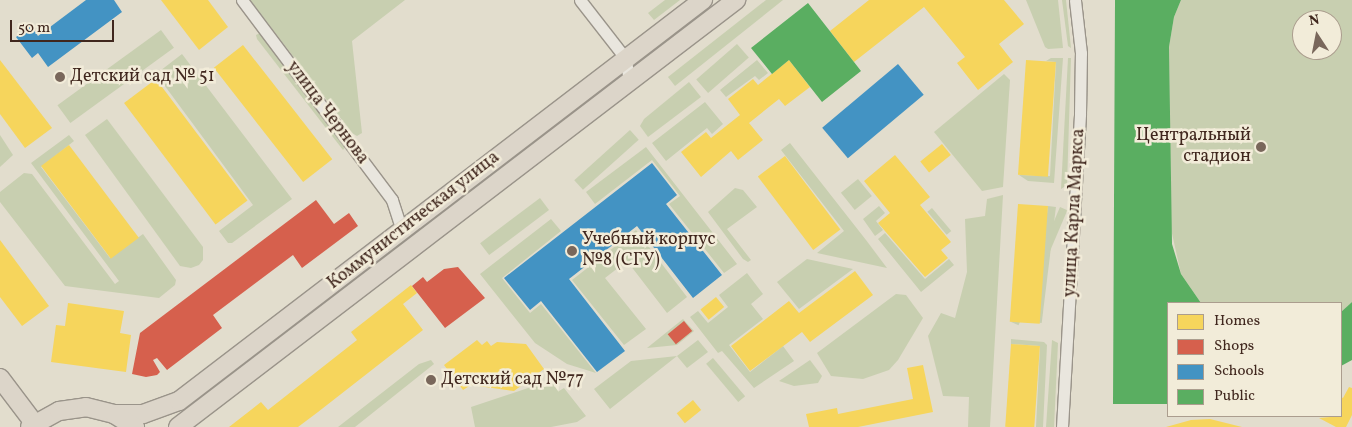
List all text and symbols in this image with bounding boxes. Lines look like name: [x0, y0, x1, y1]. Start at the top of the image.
scale bar: [12, 10, 116, 42]
north arrow: [1292, 10, 1342, 60]
text: N: [1307, 10, 1321, 31]
text: 50 m: [18, 18, 50, 39]
street label: улица Чернова: [281, 57, 373, 169]
place label: Детский сад № 51: [70, 66, 215, 88]
marker: Детский сад № 51: [54, 71, 66, 83]
place label: Центральный стадион: [1136, 126, 1251, 168]
street label: улица Карла Маркса: [1060, 128, 1090, 298]
marker: Центральный стадион: [1255, 141, 1267, 153]
street label: Коммунистическая улица: [324, 147, 504, 295]
place label: Учебный корпус №8 (СГУ): [582, 230, 716, 272]
marker: Учебный корпус №8 (СГУ): [566, 245, 578, 257]
legend: [1167, 302, 1342, 417]
text: Homes: [1214, 311, 1260, 332]
text: Shops: [1214, 336, 1254, 357]
text: Schools: [1214, 361, 1264, 382]
place label: Детский сад №77: [441, 369, 584, 391]
marker: Детский сад №77: [425, 374, 437, 386]
text: Public: [1214, 386, 1255, 407]

